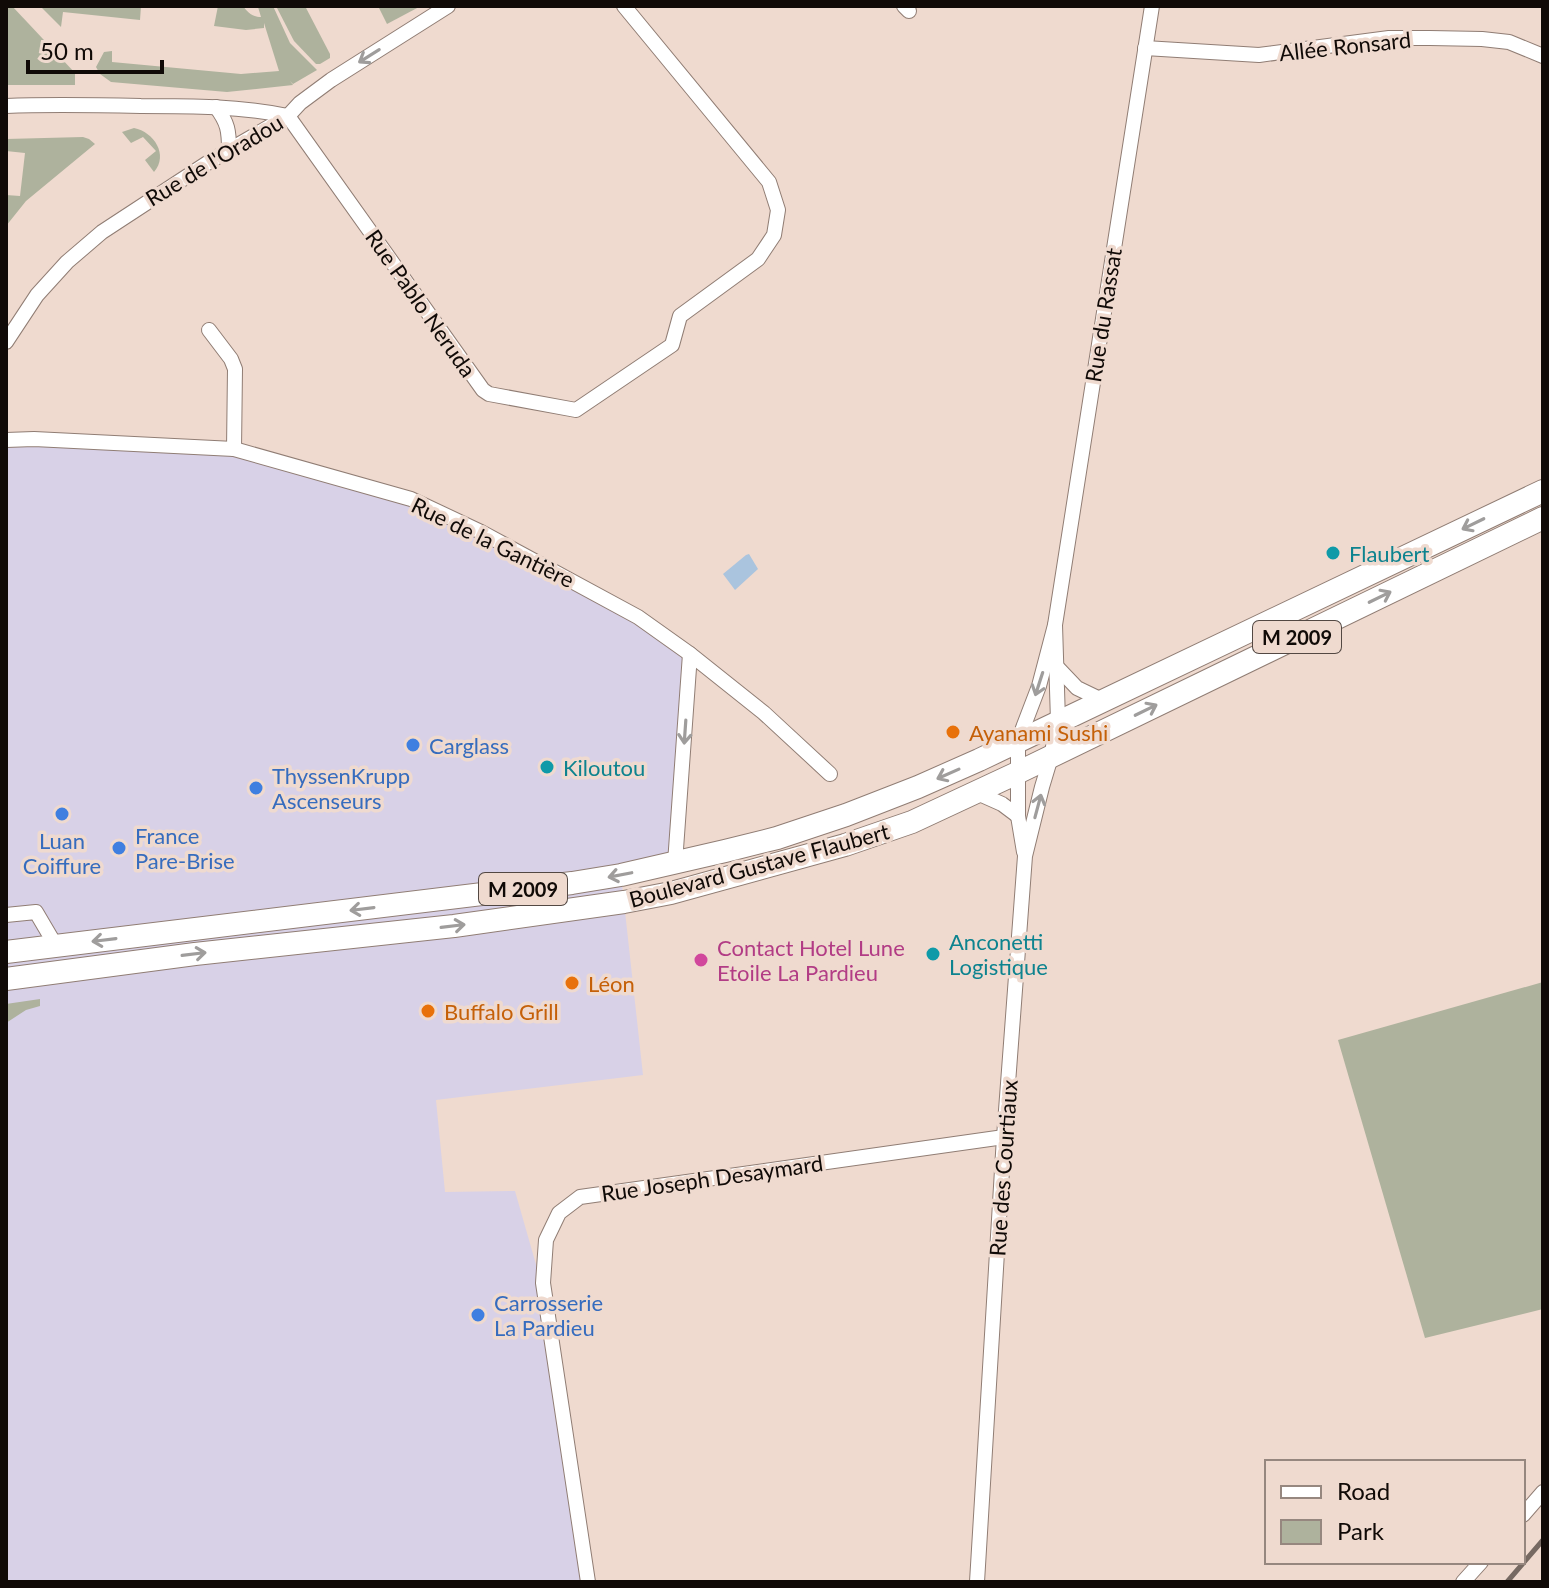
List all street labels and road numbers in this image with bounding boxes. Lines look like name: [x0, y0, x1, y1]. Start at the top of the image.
street label: Allée Ronsard: [1278, 26, 1412, 66]
street label: Rue de l'Oradou: [140, 108, 288, 212]
street label: Rue Pablo Neruda: [360, 224, 482, 382]
street label: Rue du Rassat: [1079, 246, 1127, 384]
street label: Rue de la Gantière: [407, 491, 579, 593]
road number: M 2009: [1253, 621, 1341, 653]
street label: Boulevard Gustave Flaubert: [626, 817, 892, 913]
road number: M 2009: [479, 873, 567, 905]
street label: Rue des Courtiaux: [983, 1079, 1023, 1257]
street label: Rue Joseph Desaymard: [599, 1149, 825, 1207]

